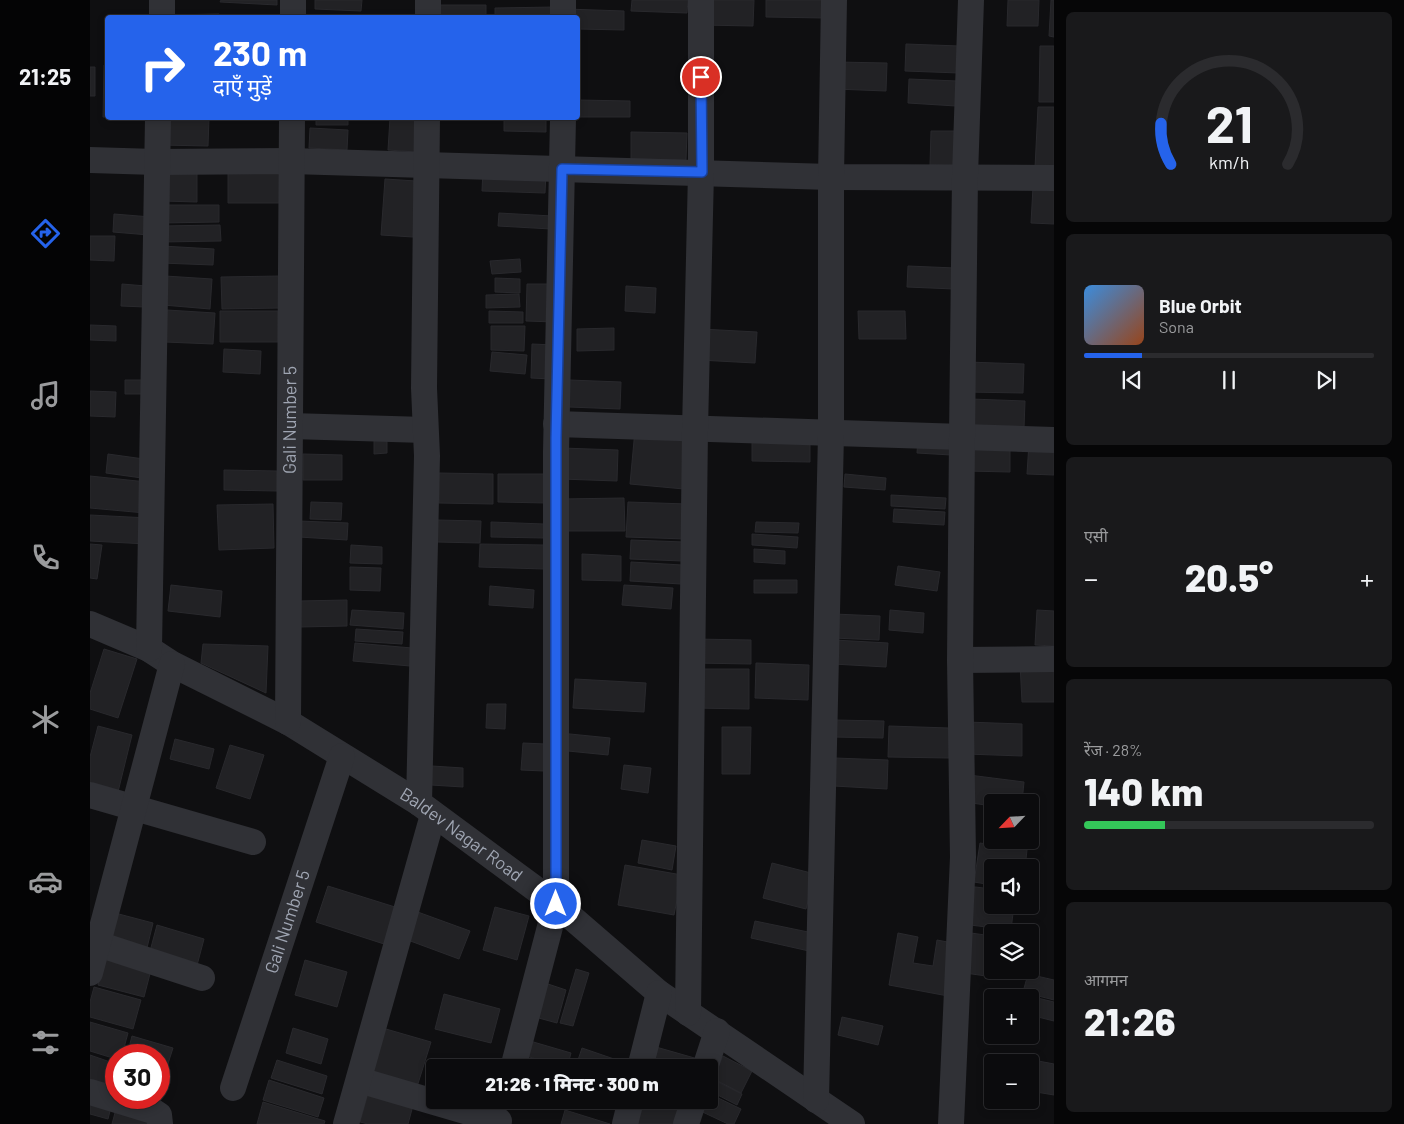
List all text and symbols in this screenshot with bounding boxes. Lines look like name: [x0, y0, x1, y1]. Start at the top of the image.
text: 230 m: [213, 31, 307, 73]
icon: right: [130, 35, 195, 100]
pin: [680, 56, 722, 98]
text: 21:25: [19, 63, 71, 89]
icon: arrive: [687, 63, 715, 91]
text: दाएँ मुड़ें: [213, 73, 272, 99]
text: 21: [1205, 91, 1253, 153]
text: km/h: [1209, 151, 1249, 173]
icon: directions: [28, 216, 63, 251]
text: Blue Orbit: [1159, 294, 1242, 317]
text: Sona: [1159, 317, 1194, 336]
street label: Gali Number 5: [278, 366, 300, 474]
icon: previous: [1118, 366, 1146, 394]
icon: pause: [1215, 366, 1243, 394]
icon: next: [1312, 366, 1340, 394]
icon: music: [28, 378, 63, 413]
text: एसी: [1084, 526, 1108, 545]
icon: phone: [28, 540, 63, 575]
text: 20.5°: [1185, 554, 1273, 600]
text: −: [1084, 561, 1098, 595]
text: +: [1360, 561, 1374, 595]
icon: climate: [28, 702, 63, 737]
text: रेंज · 28%: [1084, 740, 1143, 759]
text: 140 km: [1084, 768, 1203, 814]
street label: Baldev Nagar Road: [396, 782, 527, 886]
north arrow: [984, 794, 1039, 849]
map controls: [984, 794, 1039, 1109]
button: sound: [984, 859, 1039, 914]
icon: car: [28, 864, 63, 899]
street label: Gali Number 5: [259, 867, 314, 976]
position arrow: [529, 877, 581, 929]
button: layers: [984, 924, 1039, 979]
text: आगमन: [1084, 970, 1128, 989]
button: +: [984, 989, 1039, 1044]
text: 21:26: [1084, 998, 1175, 1044]
icon: filters: [28, 1025, 63, 1060]
speed limit sign: 30: [105, 1044, 170, 1109]
button: −: [984, 1054, 1039, 1109]
text: 21:26 · 1 मिनट · 300 m: [485, 1072, 659, 1095]

